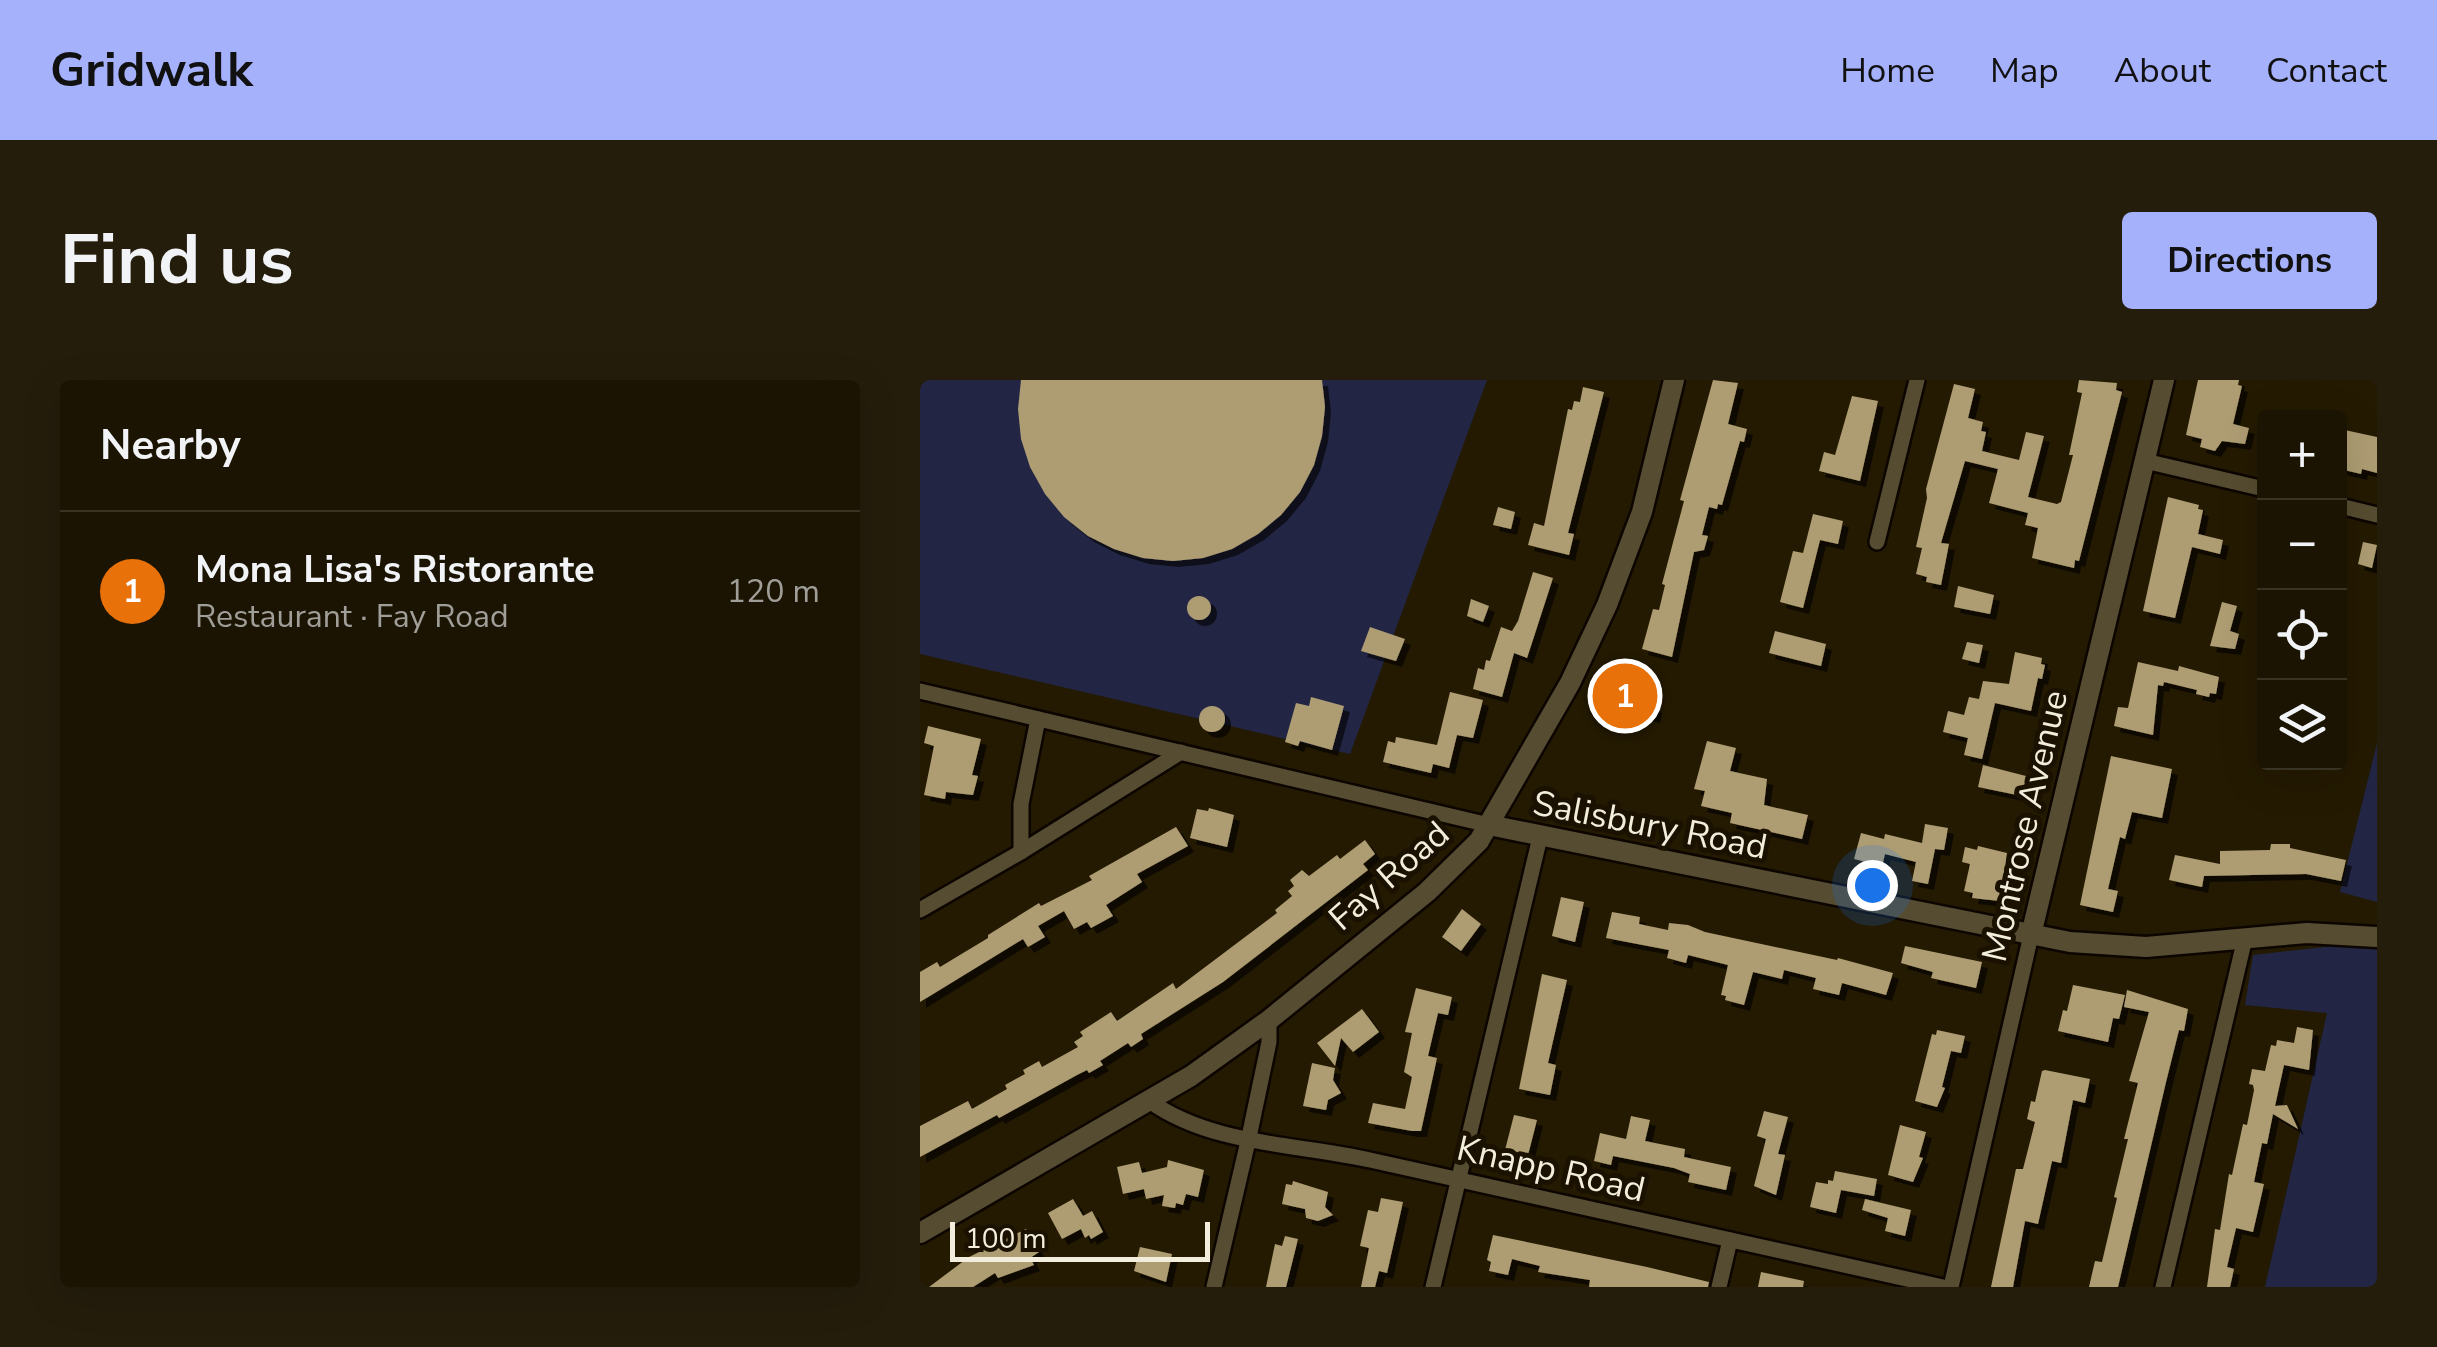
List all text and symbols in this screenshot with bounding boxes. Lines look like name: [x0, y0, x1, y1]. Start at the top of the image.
text: Gridwalk: [50, 37, 253, 103]
text: Home: [1840, 47, 1935, 94]
text: Map: [1990, 47, 2059, 94]
text: About: [2114, 47, 2211, 94]
text: Contact: [2266, 47, 2387, 94]
text: Find us: [60, 212, 294, 308]
button: Directions: [2122, 212, 2377, 309]
map controls: [2257, 410, 2347, 770]
button: +: [2257, 410, 2347, 500]
text: Nearby: [100, 417, 241, 474]
button: −: [2257, 500, 2347, 590]
text: Mona Lisa's Ristorante: [195, 544, 595, 595]
text: 1: [123, 570, 142, 613]
text: 120 m: [727, 570, 820, 613]
button: locate: [2257, 590, 2347, 680]
text: Restaurant · Fay Road: [195, 595, 509, 638]
pin: 1: [1592, 658, 1658, 734]
button: layers: [2257, 680, 2347, 770]
street label: Montrose Avenue: [1971, 686, 2079, 966]
street label: Salisbury Road: [1529, 779, 1771, 871]
street label: Fay Road: [1319, 811, 1459, 941]
your location: [1847, 860, 1898, 911]
street label: Knapp Road: [1452, 1125, 1650, 1213]
scale bar: [950, 1217, 1210, 1261]
text: 100 m: [965, 1220, 1047, 1258]

